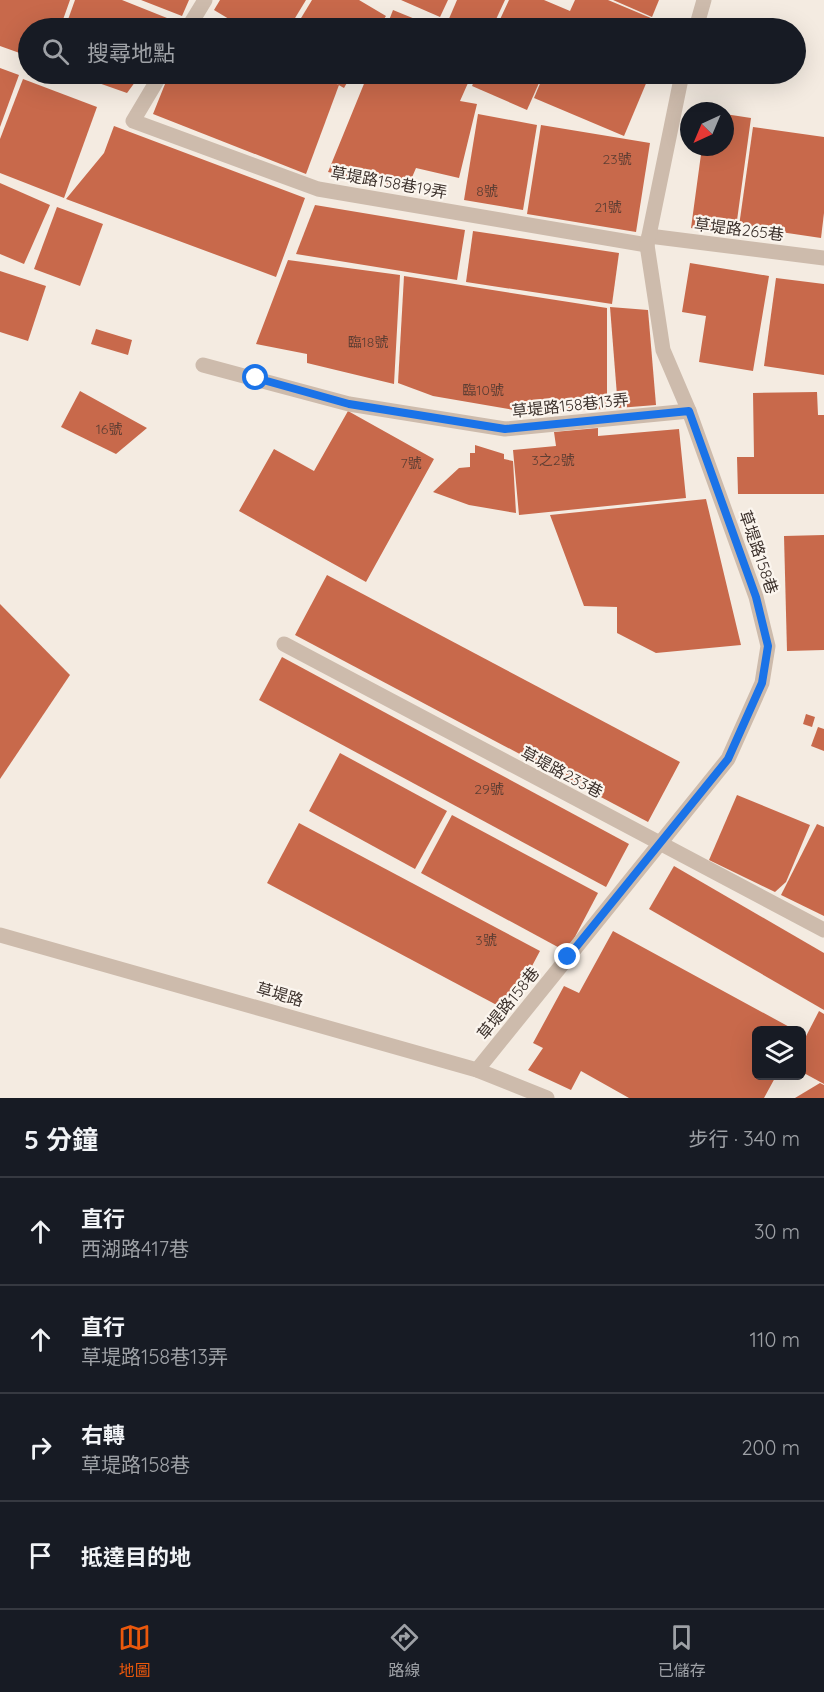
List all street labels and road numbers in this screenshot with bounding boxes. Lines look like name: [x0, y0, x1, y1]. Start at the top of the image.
street label: 草堤路158巷19弄: [329, 162, 449, 202]
street label: 草堤路265巷: [693, 214, 785, 244]
street label: 草堤路158巷13弄: [510, 389, 630, 421]
street label: 草堤路158巷: [735, 507, 783, 597]
street label: 草堤路233巷: [518, 742, 606, 802]
street label: 草堤路158巷: [473, 963, 543, 1043]
street label: 草堤路: [254, 978, 306, 1010]

